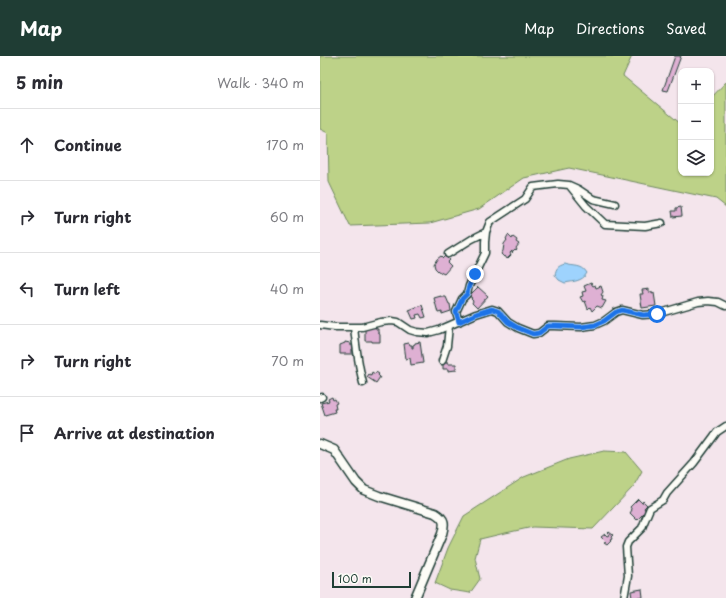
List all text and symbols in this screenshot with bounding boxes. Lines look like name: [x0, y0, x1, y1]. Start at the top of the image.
text: Map: [20, 14, 62, 42]
text: Map: [524, 18, 554, 39]
text: Directions: [576, 18, 644, 39]
text: Saved: [666, 18, 706, 39]
map controls: [678, 68, 714, 176]
button: +: [678, 68, 714, 104]
text: 5 min: [16, 69, 63, 95]
text: Walk · 340 m: [217, 73, 304, 92]
button: −: [678, 104, 714, 140]
text: Continue: [54, 133, 122, 156]
icon: ahead: [16, 134, 38, 156]
text: 170 m: [266, 135, 304, 154]
button: layers: [678, 140, 714, 176]
text: Turn right: [54, 205, 131, 228]
icon: right: [16, 206, 38, 228]
text: 60 m: [270, 207, 304, 226]
route end: [466, 265, 484, 283]
text: Turn left: [54, 277, 120, 300]
icon: left: [16, 278, 38, 300]
text: 40 m: [270, 279, 304, 298]
route start: [648, 305, 666, 323]
text: Turn right: [54, 349, 131, 372]
icon: right: [16, 350, 38, 372]
text: 70 m: [271, 351, 304, 370]
text: Arrive at destination: [54, 421, 215, 444]
icon: arrive: [16, 422, 38, 444]
scale bar: [332, 570, 411, 589]
text: 100 m: [338, 570, 372, 587]

